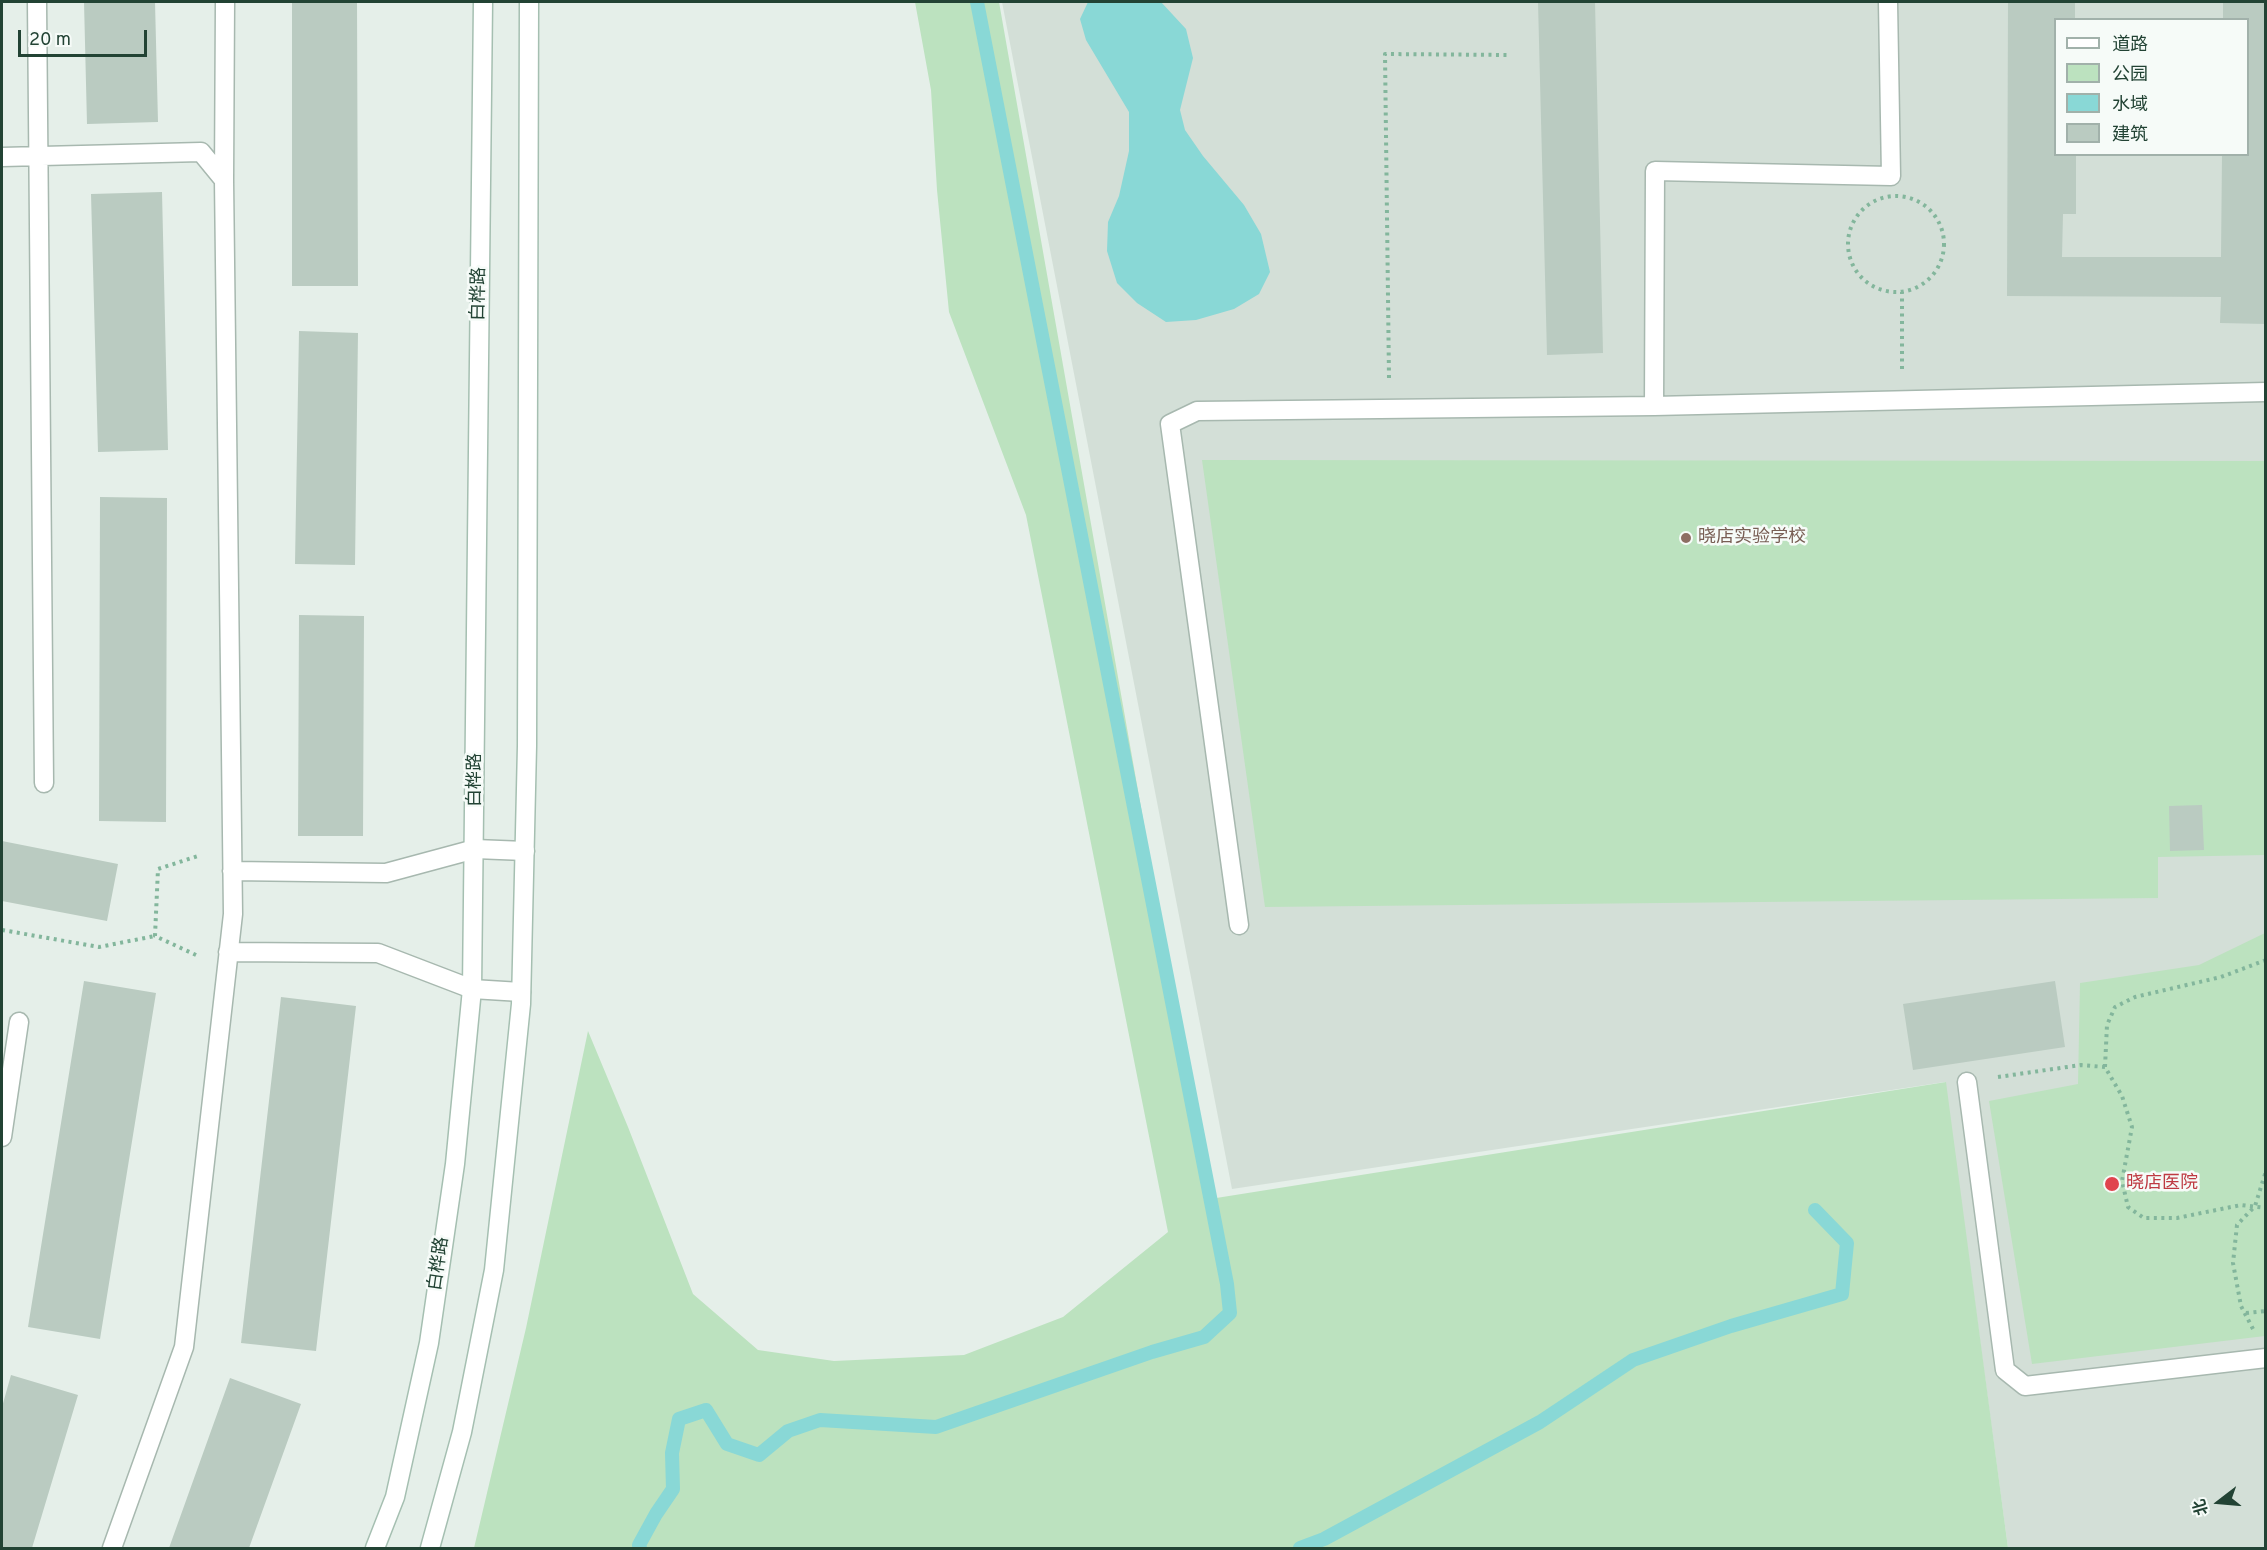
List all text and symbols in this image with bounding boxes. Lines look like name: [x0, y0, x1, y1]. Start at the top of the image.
scale bar: [21, 18, 150, 56]
legend: [2054, 18, 2249, 156]
text: 20 m: [29, 29, 71, 52]
text: 道路: [2112, 34, 2148, 57]
text: 公园: [2112, 64, 2148, 87]
text: 水域: [2112, 94, 2148, 117]
text: 建筑: [2112, 124, 2148, 147]
street label: 白桦路: [469, 267, 491, 321]
place label: 晓店实验学校: [1698, 527, 1806, 549]
marker: 晓店实验学校: [1679, 531, 1693, 545]
street label: 白桦路: [465, 753, 487, 807]
place label: 晓店医院: [2126, 1173, 2198, 1195]
marker: 晓店医院: [2103, 1175, 2121, 1193]
street label: 白桦路: [426, 1236, 454, 1292]
north arrow: [2189, 1472, 2249, 1532]
text: 北: [2190, 1497, 2214, 1517]

